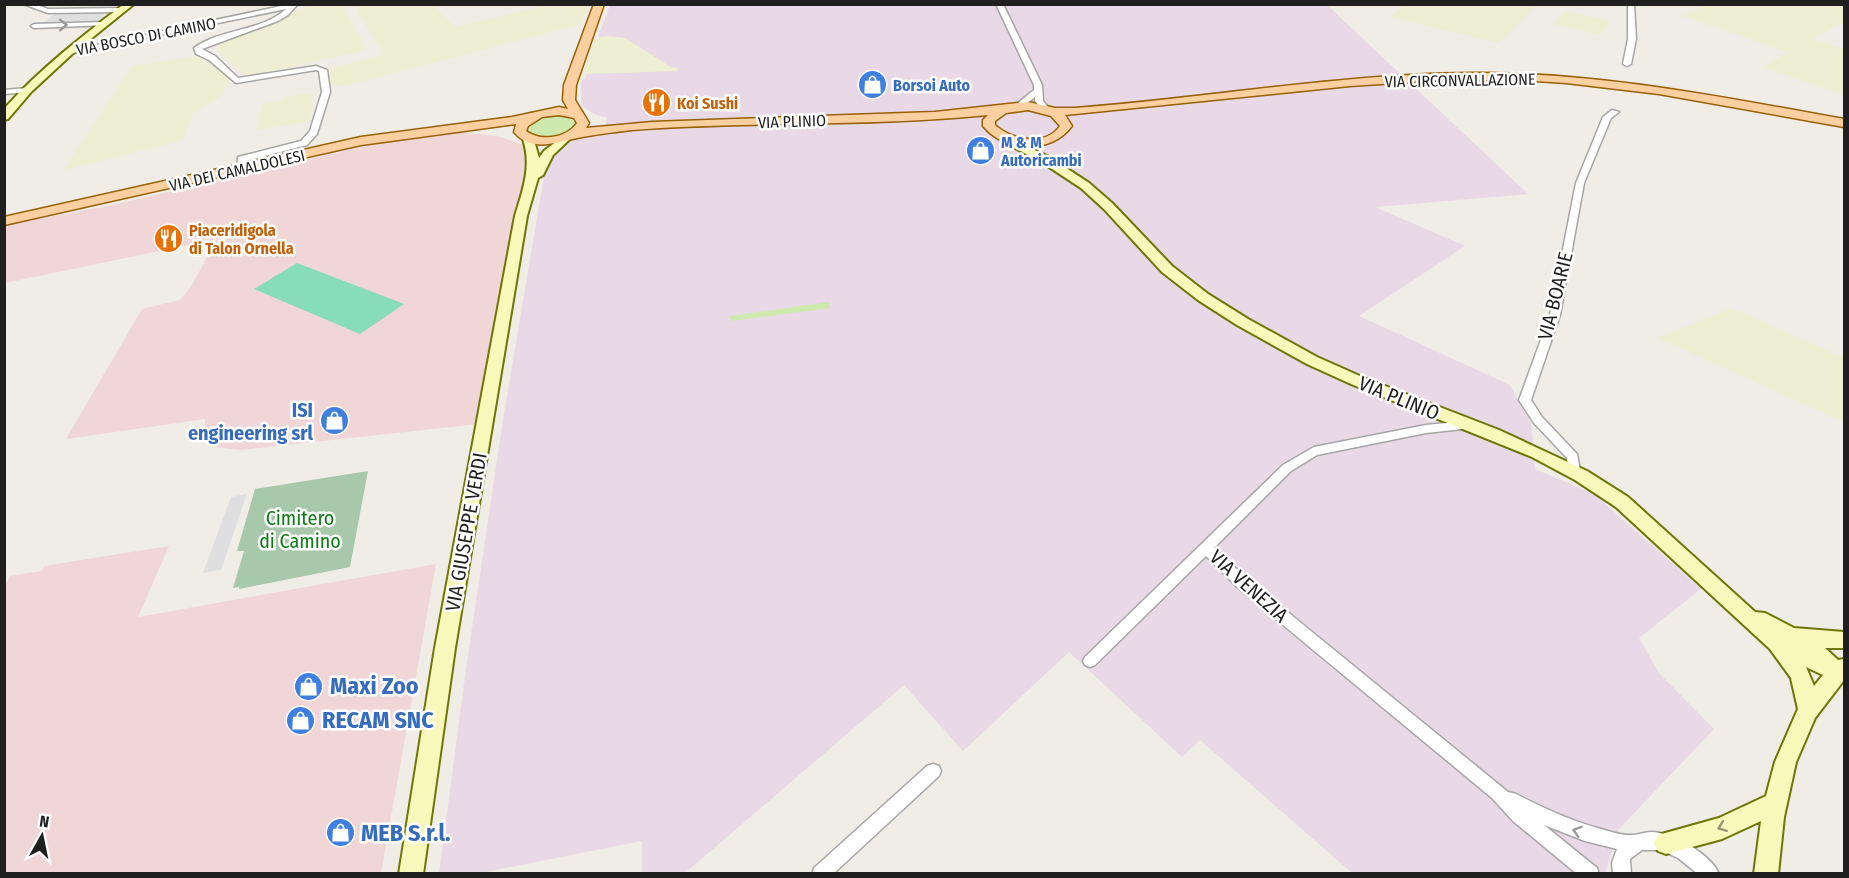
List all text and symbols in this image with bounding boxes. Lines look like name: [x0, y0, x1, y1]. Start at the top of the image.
street label: VIA BOSCO DI CAMINO: [75, 14, 218, 59]
one-way arrow: [58, 19, 67, 31]
shop icon: Borsoi Auto: [856, 69, 888, 101]
street label: VIA CIRCONVALLAZIONE: [1384, 70, 1536, 91]
place label: Borsoi Auto: [893, 76, 971, 95]
restaurant icon: Koi Sushi: [640, 87, 672, 119]
place label: Koi Sushi: [677, 94, 738, 113]
street label: VIA PLINIO: [758, 111, 826, 132]
place label: M & M Autoricambi: [1000, 133, 1082, 170]
shop icon: M & M Autoricambi: [964, 135, 996, 167]
street label: VIA DEI CAMALDOLESI: [167, 146, 307, 195]
place label: Piaceridigola di Talon Ornella: [189, 221, 294, 258]
restaurant icon: Piaceridigola di Talon Ornella: [152, 223, 184, 255]
street label: VIA BOARIE: [1532, 249, 1578, 343]
street label: VIA PLINIO: [1355, 371, 1443, 425]
place label: ISI engineering srl: [188, 398, 314, 445]
shop icon: ISI engineering srl: [318, 405, 350, 437]
street label: VIA GIUSEPPE VERDI: [440, 451, 492, 613]
park label: Cimitero di Camino: [259, 506, 341, 553]
street label: VIA VENEZIA: [1205, 545, 1293, 628]
shop icon: Maxi Zoo: [293, 670, 325, 702]
place label: Maxi Zoo: [330, 672, 419, 700]
shop icon: RECAM SNC: [285, 704, 317, 736]
place label: RECAM SNC: [322, 706, 434, 734]
north arrow: [12, 806, 72, 866]
text: N: [38, 812, 50, 832]
shop icon: MEB S.r.l.: [324, 817, 356, 849]
place label: MEB S.r.l.: [361, 819, 451, 847]
one-way arrow: [1717, 820, 1728, 833]
one-way arrow: [1572, 826, 1583, 838]

